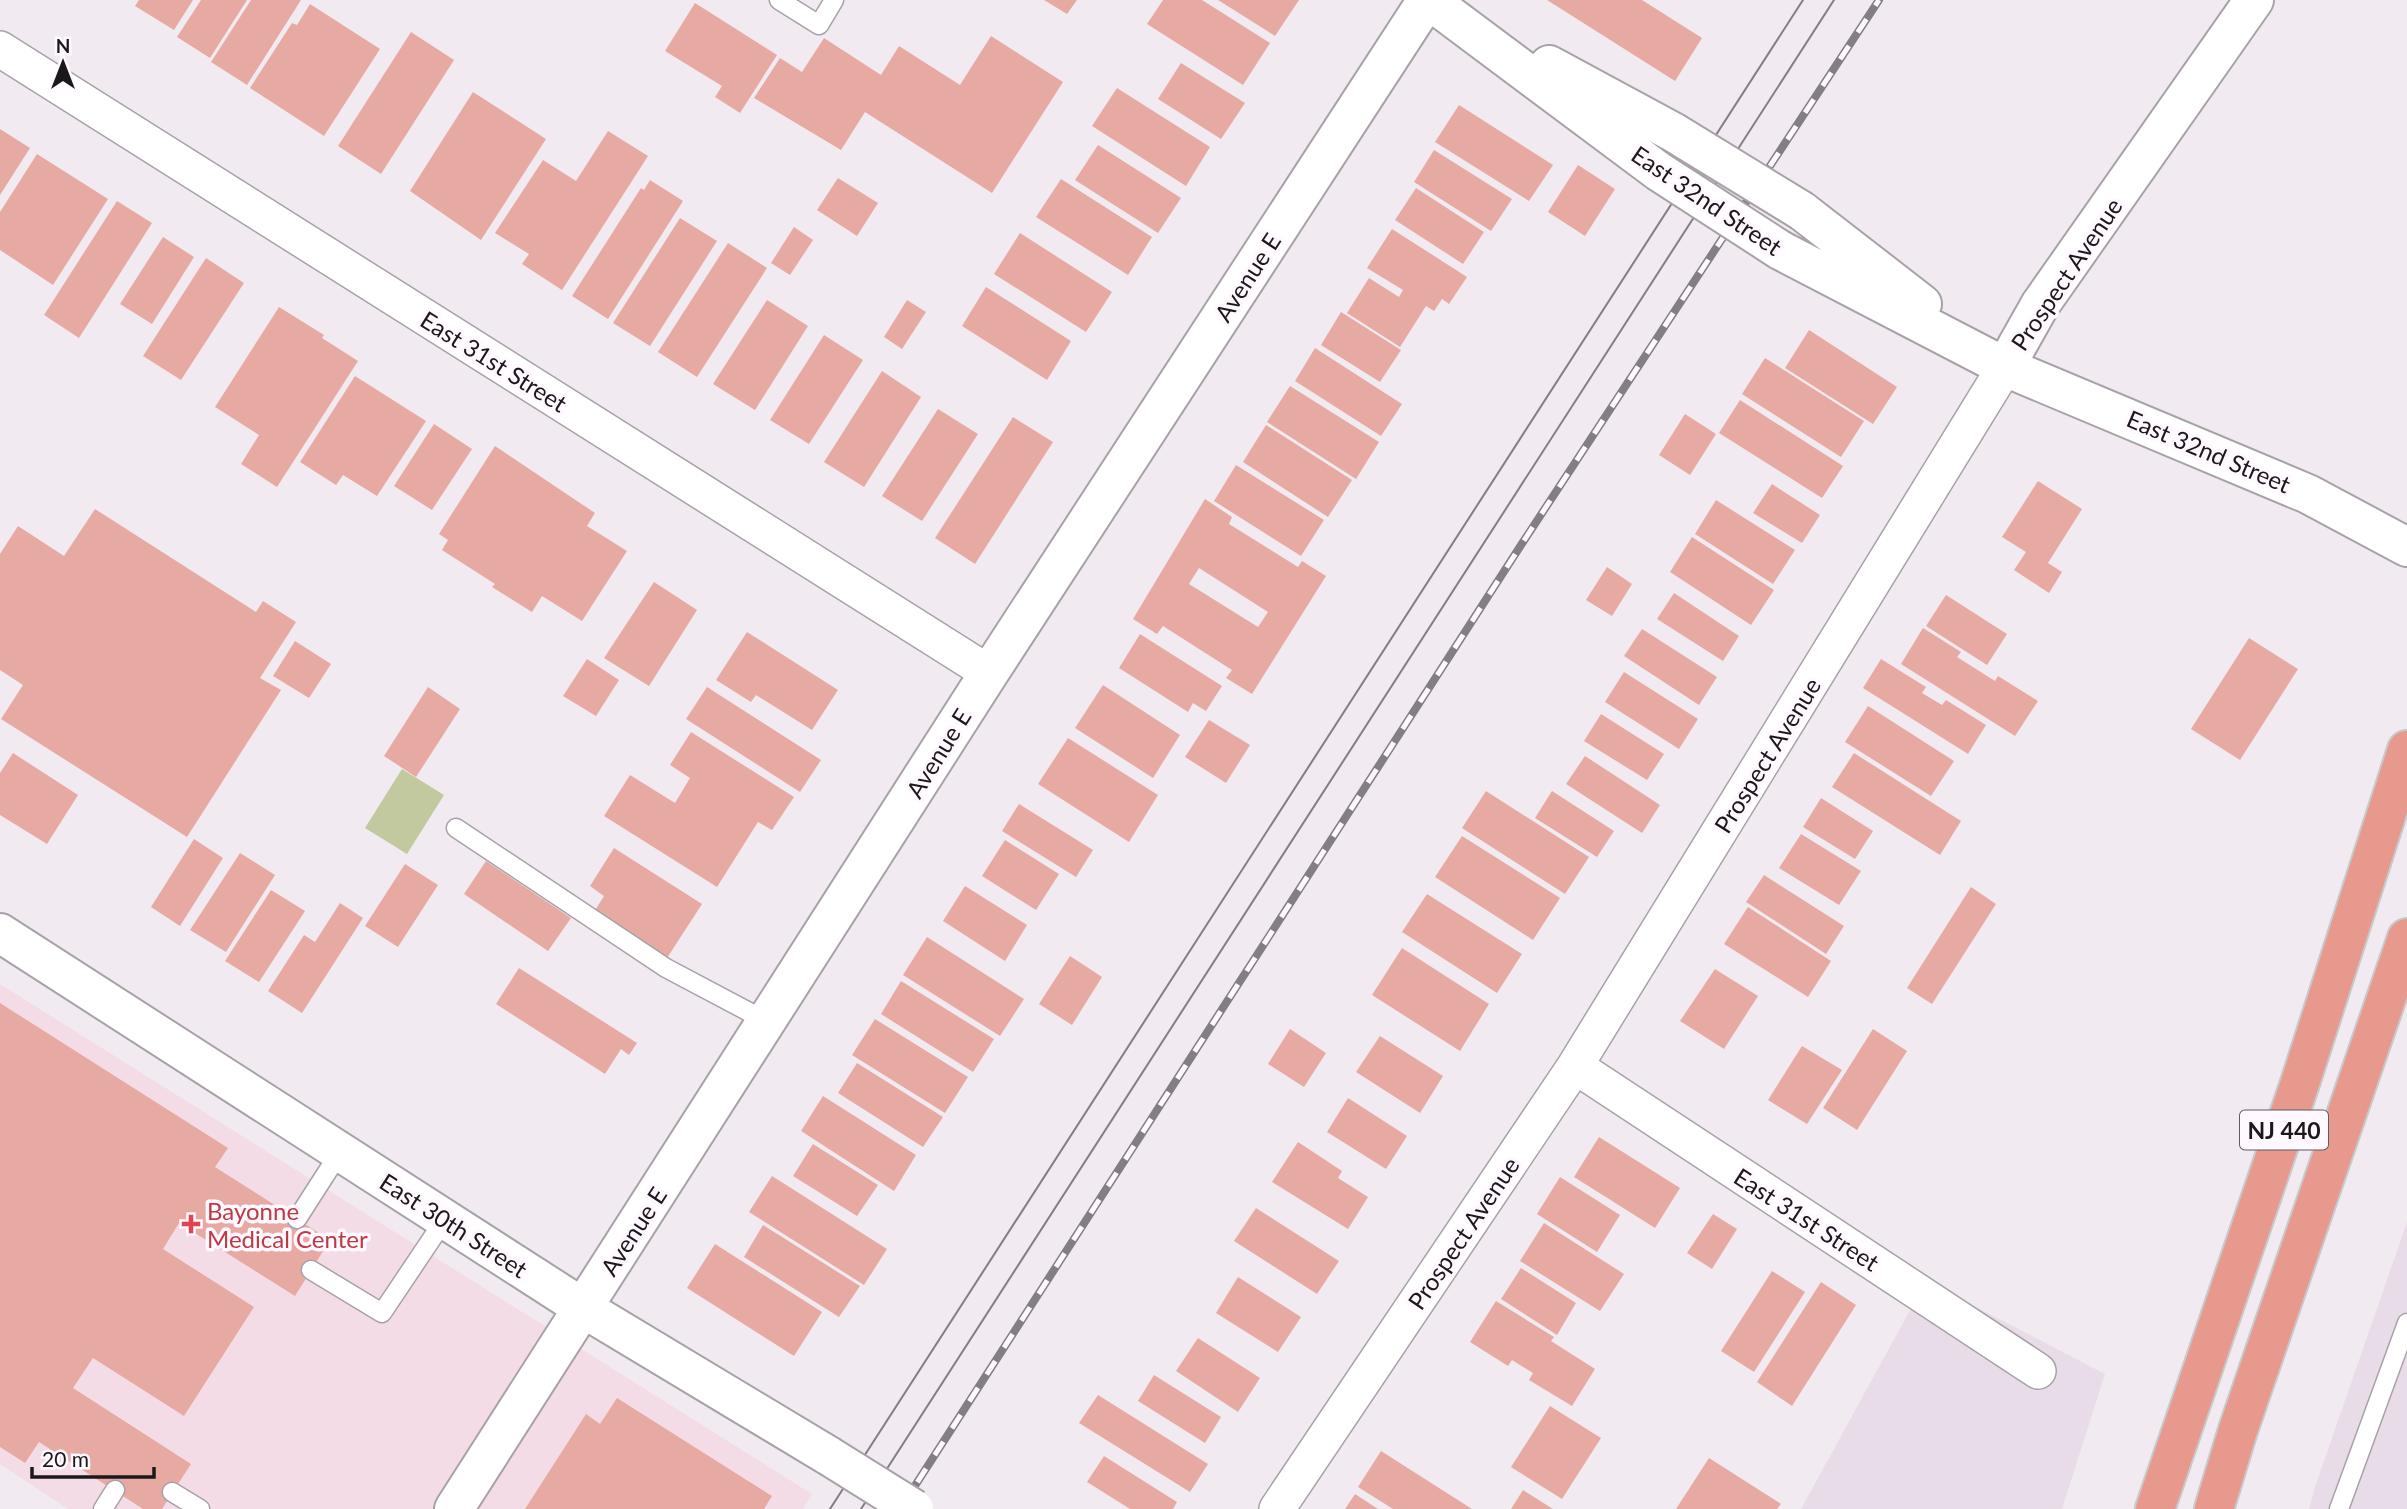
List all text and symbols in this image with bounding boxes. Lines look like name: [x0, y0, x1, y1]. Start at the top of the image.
north arrow: [28, 28, 98, 98]
text: N: [56, 34, 70, 57]
street label: East 32nd Street: [1626, 139, 1788, 261]
street label: Prospect Avenue: [2004, 192, 2128, 356]
street label: Avenue E: [1208, 227, 1286, 327]
street label: East 31st Street: [416, 304, 573, 418]
street label: East 32nd Street: [2123, 404, 2295, 499]
street label: Prospect Avenue: [1708, 672, 1826, 838]
street label: Avenue E: [899, 703, 977, 803]
road number: NJ 440: [2240, 1110, 2328, 1149]
street label: Prospect Avenue: [1401, 1151, 1525, 1315]
street label: East 31st Street: [1729, 1161, 1885, 1277]
street label: East 30th Street: [375, 1167, 533, 1284]
street label: Avenue E: [594, 1181, 672, 1281]
place label: Bayonne Medical Center: [207, 1196, 368, 1253]
marker: Bayonne Medical Center: [181, 1214, 201, 1234]
scale bar: [32, 1436, 154, 1480]
text: 20 m: [42, 1446, 89, 1471]

